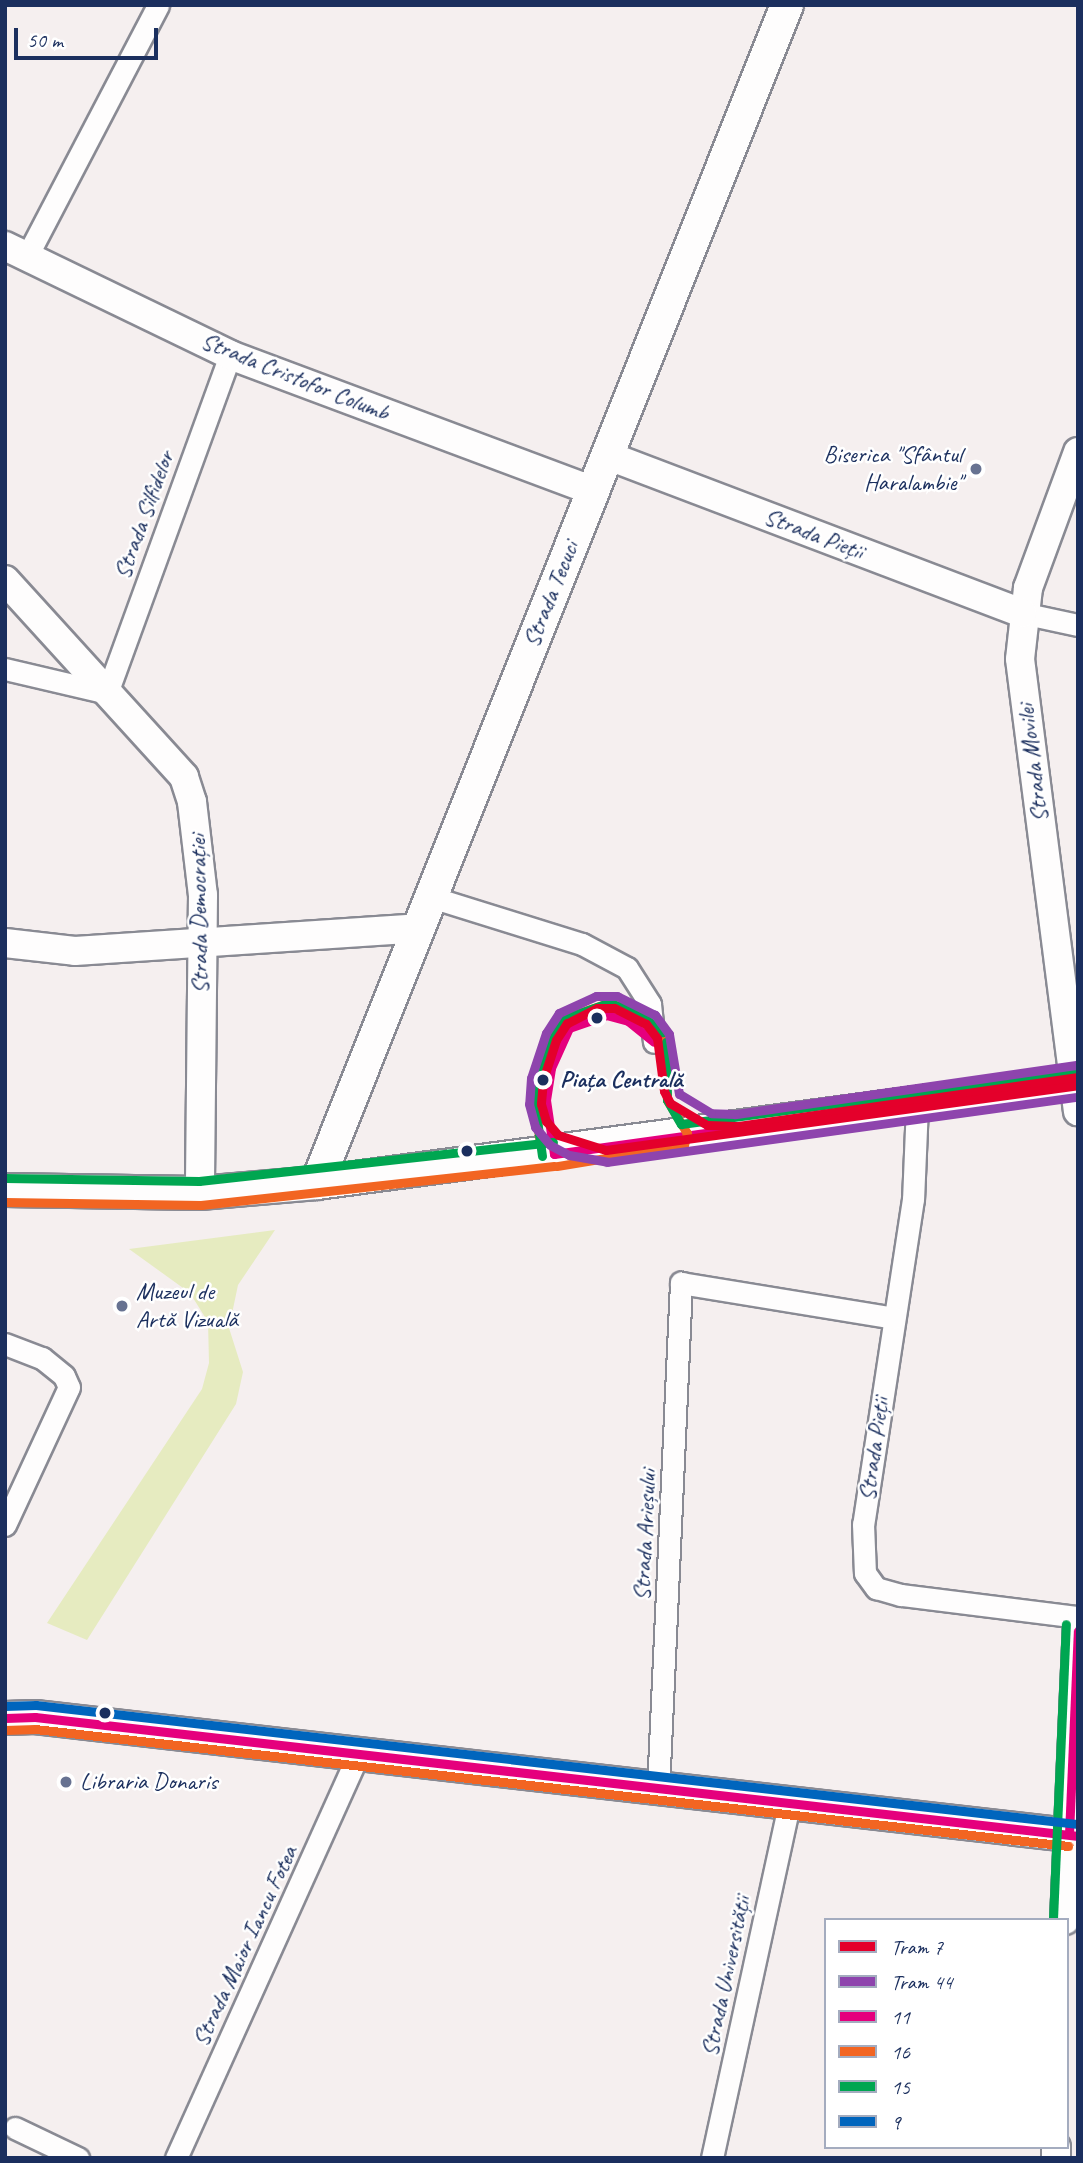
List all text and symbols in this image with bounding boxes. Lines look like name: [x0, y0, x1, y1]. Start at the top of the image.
scale bar: [18, 14, 161, 58]
text: 50 m: [27, 27, 63, 53]
street label: Strada Cristofor Columb: [196, 326, 394, 428]
place label: Biserica "Sfântul Haralambie": [823, 441, 962, 497]
street label: Strada Silfidelor: [108, 447, 180, 583]
marker: Biserica "Sfântul Haralambie": [968, 461, 984, 477]
street label: Strada Pieții: [760, 502, 868, 566]
street label: Strada Tecuci: [517, 537, 585, 651]
street label: Strada Movilei: [1011, 702, 1055, 824]
street label: Strada Democrației: [183, 834, 215, 994]
unlabelled marker: [590, 1011, 604, 1025]
place label: Piața Centrală: [560, 1066, 682, 1094]
marker: Piața Centrală: [532, 1069, 554, 1091]
unlabelled marker: [460, 1144, 474, 1158]
place label: Muzeul de Artă Vizuală: [136, 1278, 238, 1334]
marker: Muzeul de Artă Vizuală: [114, 1298, 130, 1314]
street label: Strada Pieții: [852, 1395, 896, 1503]
street label: Strada Arieșului: [627, 1469, 663, 1601]
unlabelled marker: [98, 1706, 112, 1720]
place label: Libraria Donaris: [80, 1768, 217, 1796]
marker: Libraria Donaris: [58, 1774, 74, 1790]
street label: Strada Maior Iancu Fotea: [186, 1841, 304, 2051]
street label: Strada Universității: [695, 1893, 757, 2059]
legend: [824, 1918, 1069, 2149]
text: Tram 7: [891, 1934, 943, 1960]
text: Tram 44: [891, 1969, 952, 1995]
text: 11: [891, 2004, 910, 2030]
text: 16: [891, 2039, 910, 2065]
text: 15: [891, 2074, 910, 2100]
text: 9: [891, 2109, 900, 2135]

